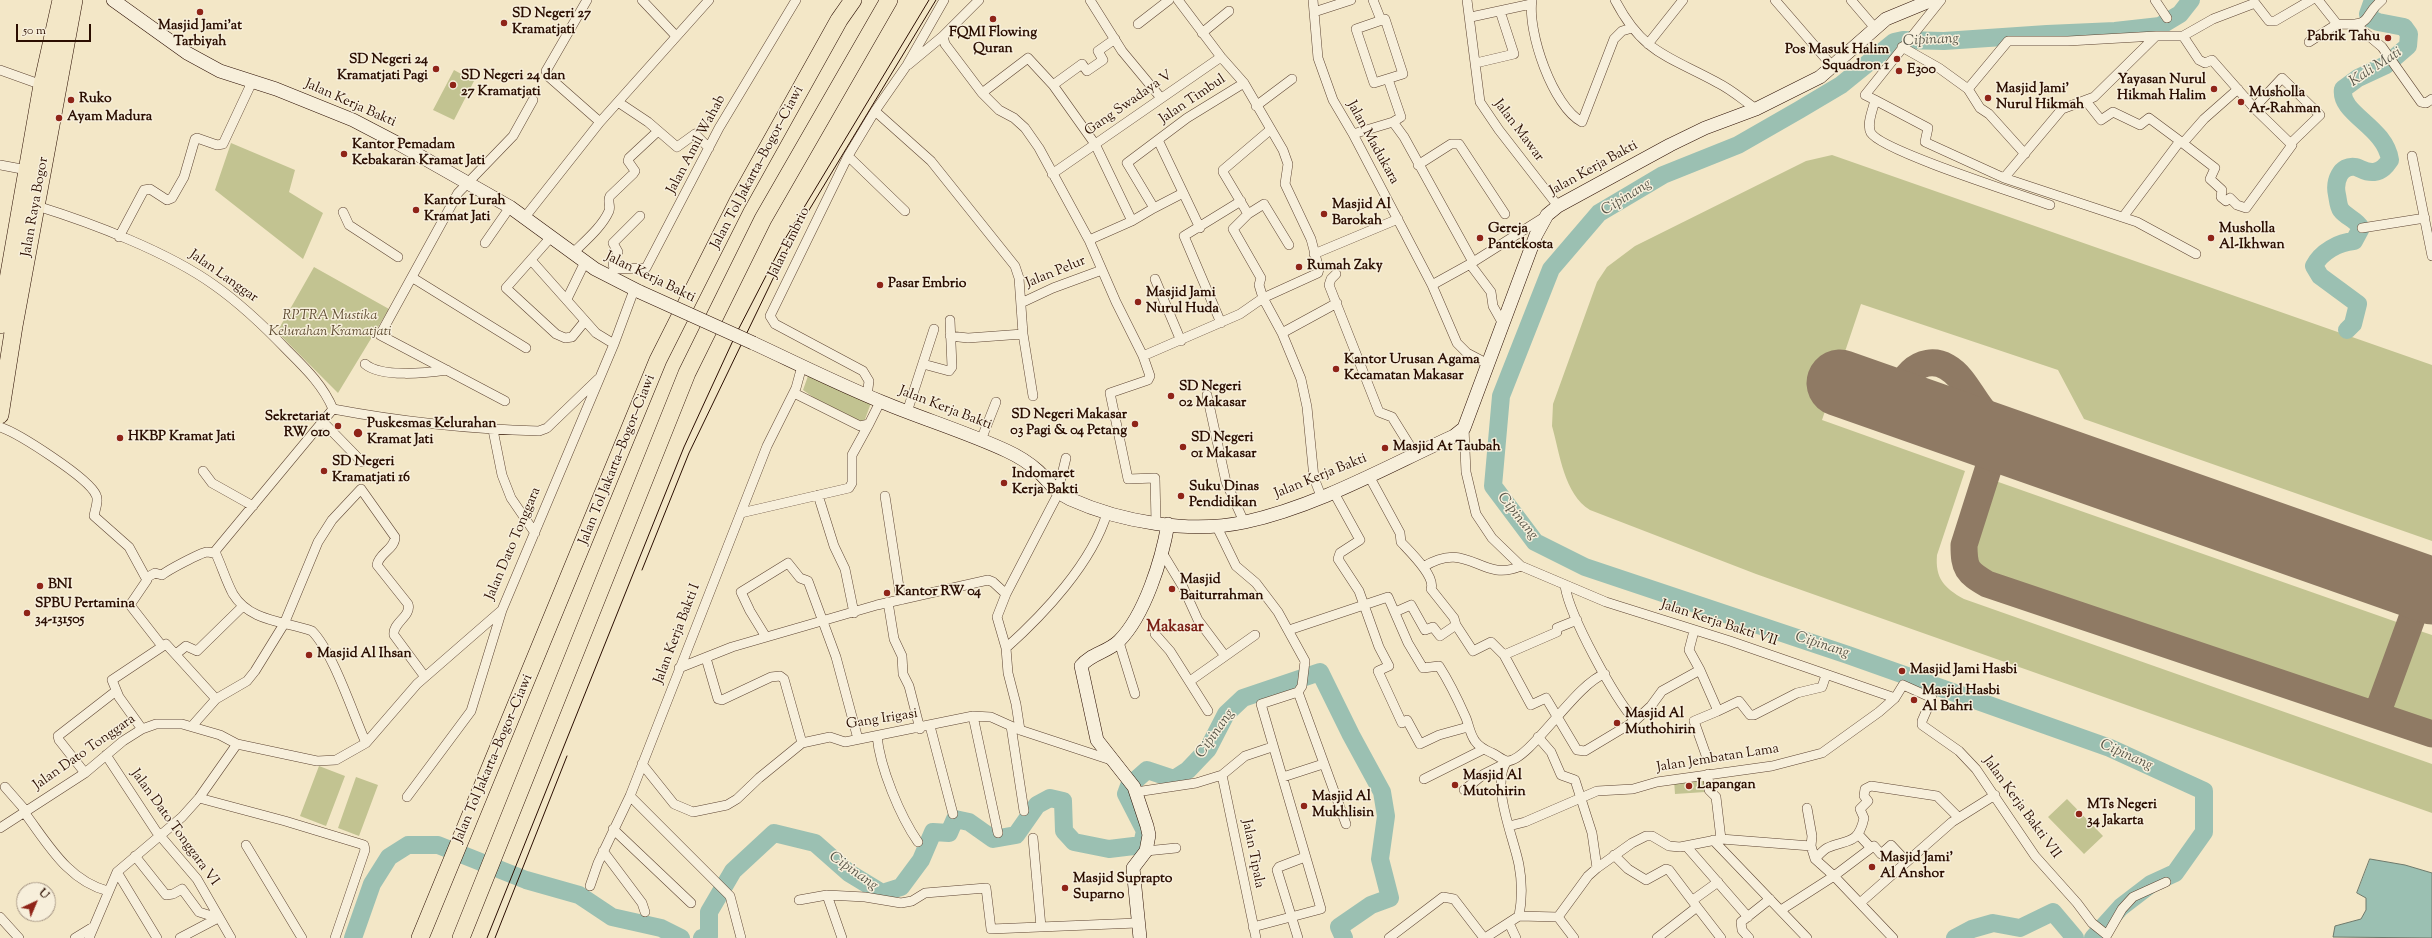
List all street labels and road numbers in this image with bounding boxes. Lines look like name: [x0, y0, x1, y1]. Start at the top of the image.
street label: Gang Swadaya V: [1082, 68, 1176, 140]
street label: Jalan Timbul: [1157, 72, 1229, 128]
street label: Jalan Kerja Bakti: [302, 76, 398, 132]
street label: Jalan Tol Jakarta–Bogor–Ciawi: [708, 84, 808, 252]
street label: Jalan Amil Wahab: [664, 93, 730, 197]
street label: Jalan Mawar: [1489, 97, 1547, 165]
street label: Jalan Madukara: [1342, 98, 1402, 188]
street label: Jalan Kerja Bakti: [1547, 138, 1641, 200]
street label: Jalan Raya Bogor: [19, 156, 53, 258]
street label: Jalan Embrio: [766, 205, 814, 281]
street label: Jalan Langgar: [185, 247, 261, 307]
street label: Jalan Kerja Bakti: [602, 249, 698, 307]
street label: Jalan Pelur: [1024, 253, 1088, 293]
street label: Jalan Tol Jakarta–Bogor–Ciawi: [576, 373, 660, 547]
street label: Jalan Kerja Bakti: [896, 384, 994, 434]
street label: Jalan Kerja Bakti: [1272, 451, 1370, 503]
street label: Jalan Dato Tonggara: [483, 485, 545, 603]
street label: Jalan Kerja Bakti I: [651, 582, 705, 686]
street label: Jalan Kerja Bakti VII: [1658, 597, 1780, 651]
street label: Jalan Tol Jakarta–Bogor–Ciawi: [451, 672, 537, 846]
street label: Gang Irigasi: [845, 706, 919, 734]
street label: Jalan Dato Tonggara: [31, 711, 139, 795]
street label: Jalan Jembatan Lama: [1656, 741, 1780, 777]
street label: Jalan Kerja Bakti VII: [1978, 754, 2064, 862]
street label: Jalan Dato Tonggara VI: [126, 767, 222, 889]
street label: Jalan Tipala: [1237, 818, 1267, 890]

